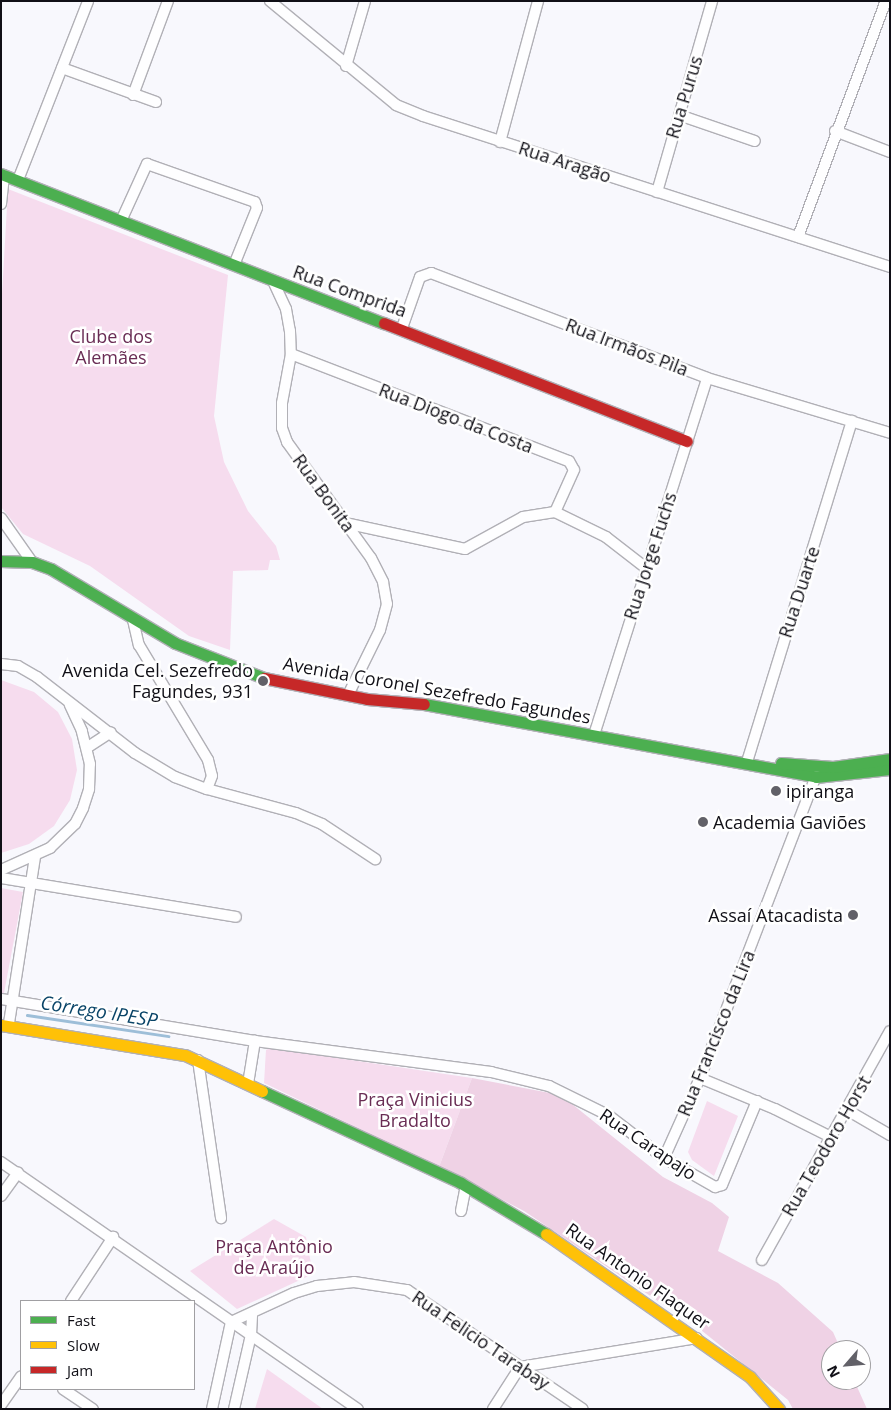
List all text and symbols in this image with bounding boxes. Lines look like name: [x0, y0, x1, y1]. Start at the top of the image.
street label: Rua Purus: [661, 53, 707, 141]
street label: Rua Aragão: [516, 137, 614, 187]
street label: Rua Comprida: [290, 260, 410, 322]
street label: Rua Irmãos Pìla: [563, 314, 691, 380]
park label: Clube dos Alemães: [69, 326, 153, 368]
street label: Rua Diogo da Costa: [376, 379, 536, 457]
street label: Rua Bonita: [288, 450, 360, 536]
street label: Rua Jorge Fuchs: [619, 489, 681, 623]
street label: Rua Duarte: [774, 544, 824, 640]
street label: Avenida Coronel Sezefredo Fagundes: [282, 652, 592, 728]
place label: Avenida Cel. Sezefredo Fagundes, 931: [62, 660, 253, 702]
marker: Avenida Cel. Sezefredo Fagundes, 931: [257, 675, 269, 687]
place label: ipiranga: [786, 780, 854, 802]
marker: ipiranga: [770, 785, 782, 797]
place label: Academia Gaviões: [713, 811, 866, 833]
marker: Academia Gaviões: [697, 816, 709, 828]
place label: Assaí Atacadista: [708, 904, 843, 926]
marker: Assaí Atacadista: [847, 909, 859, 921]
street label: Rua Francisco da Lira: [673, 947, 759, 1119]
water label: Córrego IPESP: [39, 992, 159, 1032]
street label: Rua Teodoro Horst: [777, 1072, 875, 1220]
park label: Praça Vinicius Bradalto: [357, 1089, 473, 1132]
street label: Rua Carapajo: [596, 1104, 700, 1184]
street label: Rua Antonio Flaquer: [562, 1218, 714, 1334]
park label: Praça Antônio de Araújo: [215, 1236, 333, 1278]
street label: Rua Felicio Tarabay: [408, 1286, 554, 1394]
legend: [20, 1300, 195, 1390]
text: Fast: [67, 1310, 96, 1330]
text: Slow: [67, 1335, 100, 1355]
north arrow: [821, 1340, 871, 1390]
text: Jam: [67, 1360, 93, 1380]
text: N: [822, 1362, 844, 1381]

